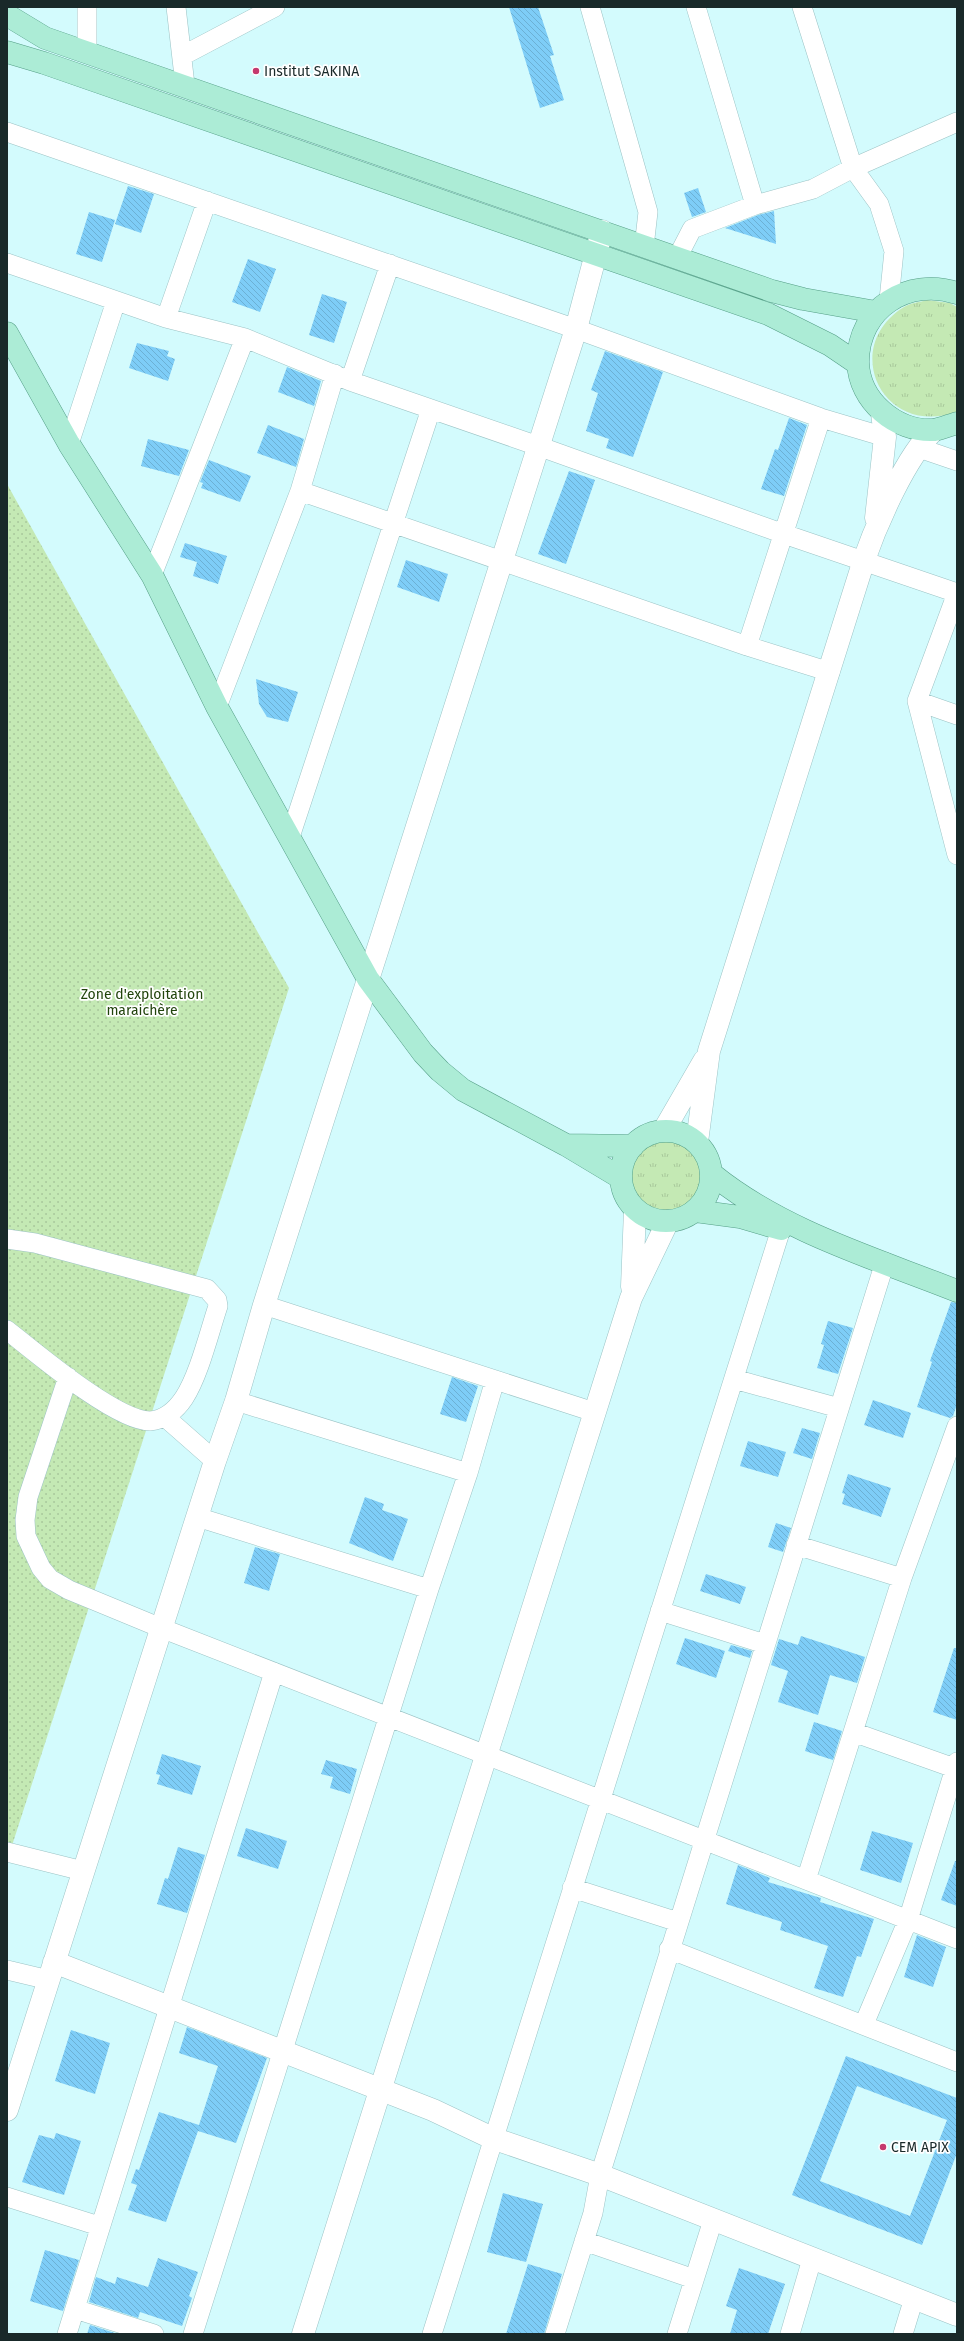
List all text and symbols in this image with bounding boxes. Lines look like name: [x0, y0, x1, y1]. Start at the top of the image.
place label: Institut SAKINA: [264, 63, 359, 80]
marker: Institut SAKINA: [251, 66, 261, 76]
park label: Zone d'exploitation maraichère: [81, 986, 203, 1019]
place label: CEM APIX: [891, 2139, 949, 2156]
marker: CEM APIX: [878, 2142, 888, 2152]

